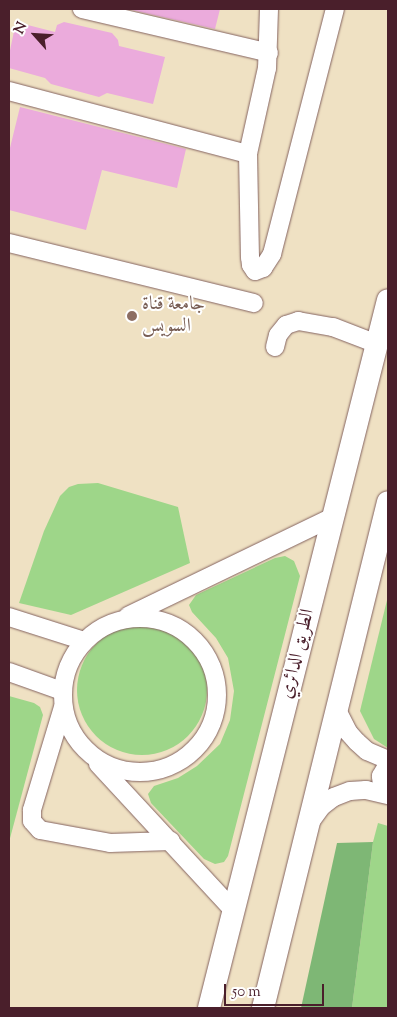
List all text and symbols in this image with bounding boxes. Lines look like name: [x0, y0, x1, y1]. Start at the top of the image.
north arrow: [10, 10, 60, 60]
text: N: [10, 19, 33, 38]
place label: جامعة قناة السويس: [142, 294, 205, 338]
marker: جامعة قناة السويس: [126, 310, 138, 322]
street label: الطريق الدائري: [276, 607, 320, 701]
scale bar: [227, 974, 327, 1006]
text: 50 m: [232, 982, 261, 1003]

